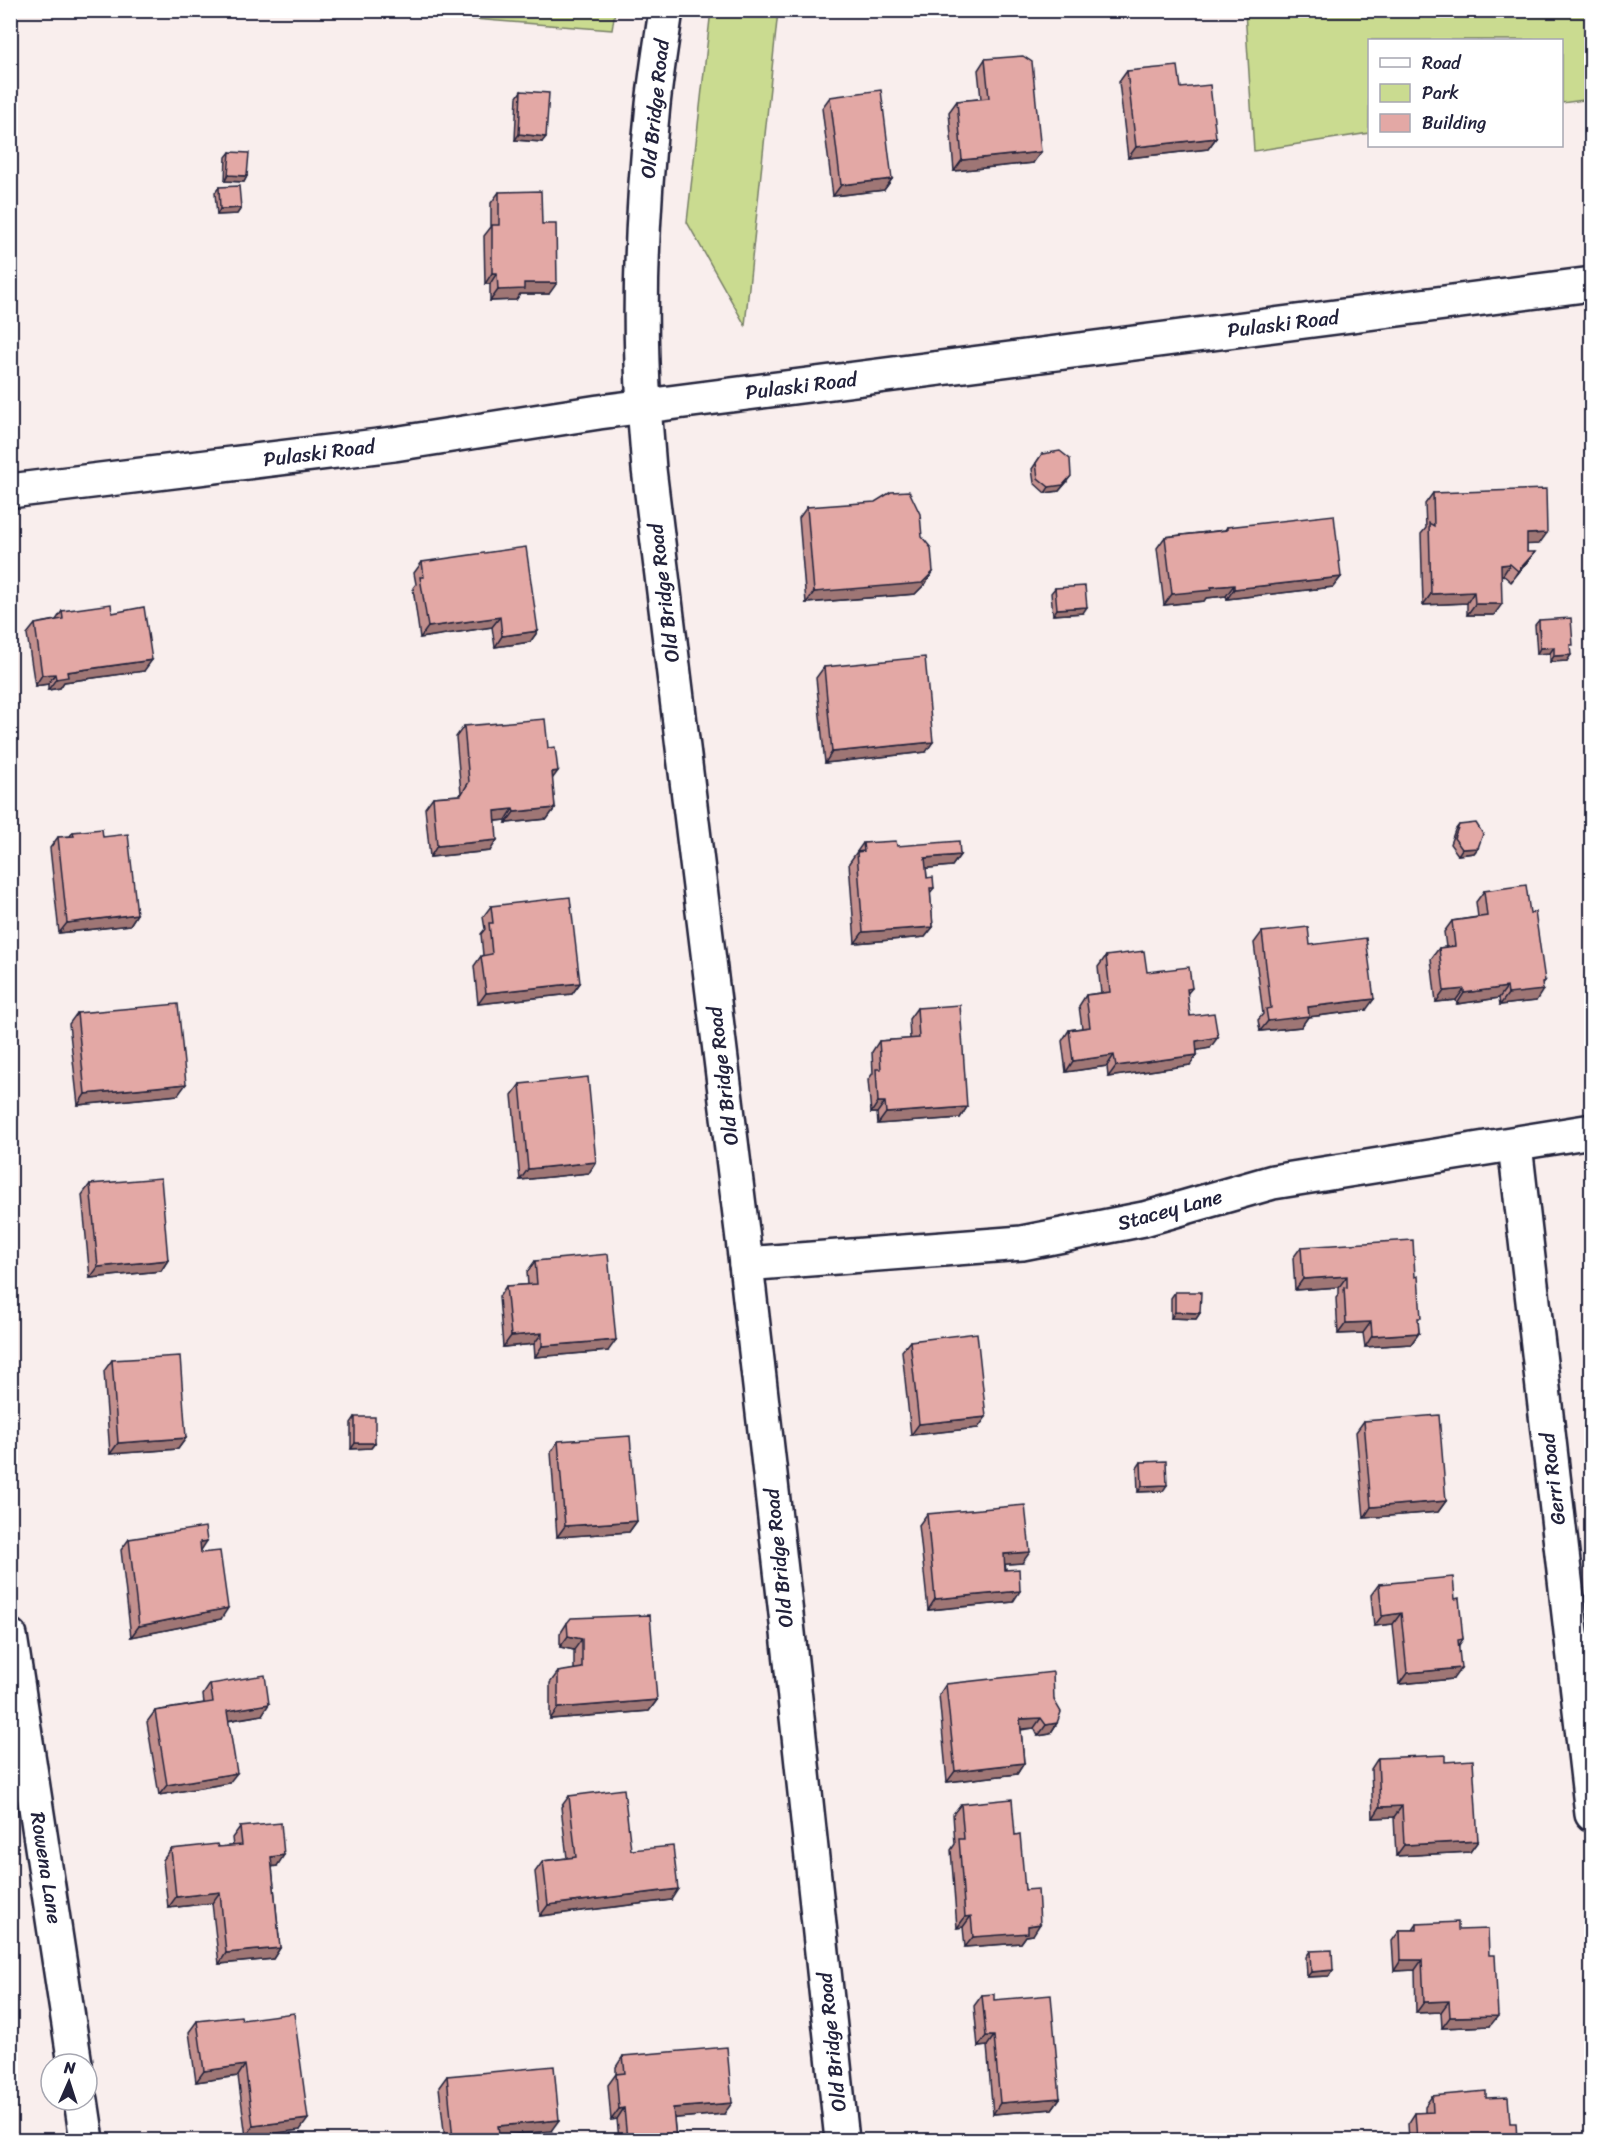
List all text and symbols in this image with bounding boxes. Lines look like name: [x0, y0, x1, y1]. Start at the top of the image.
street label: Old Bridge Road: [630, 36, 680, 180]
legend: [1368, 39, 1563, 147]
text: Road: [1422, 47, 1462, 79]
text: Park: [1422, 77, 1459, 109]
text: Building: [1422, 107, 1486, 139]
street label: Pulaski Road: [1225, 300, 1342, 348]
street label: Pulaski Road: [743, 362, 860, 410]
street label: Pulaski Road: [261, 429, 378, 477]
street label: Old Bridge Road: [638, 520, 690, 664]
street label: Old Bridge Road: [697, 1003, 749, 1147]
street label: Stacey Lane: [1114, 1179, 1226, 1241]
street label: Gerri Road: [1530, 1430, 1576, 1527]
street label: Old Bridge Road: [754, 1485, 804, 1629]
street label: Rowena Lane: [20, 1810, 72, 1926]
street label: Old Bridge Road: [807, 1969, 857, 2113]
north arrow: [39, 2052, 99, 2112]
text: N: [62, 2053, 77, 2082]

